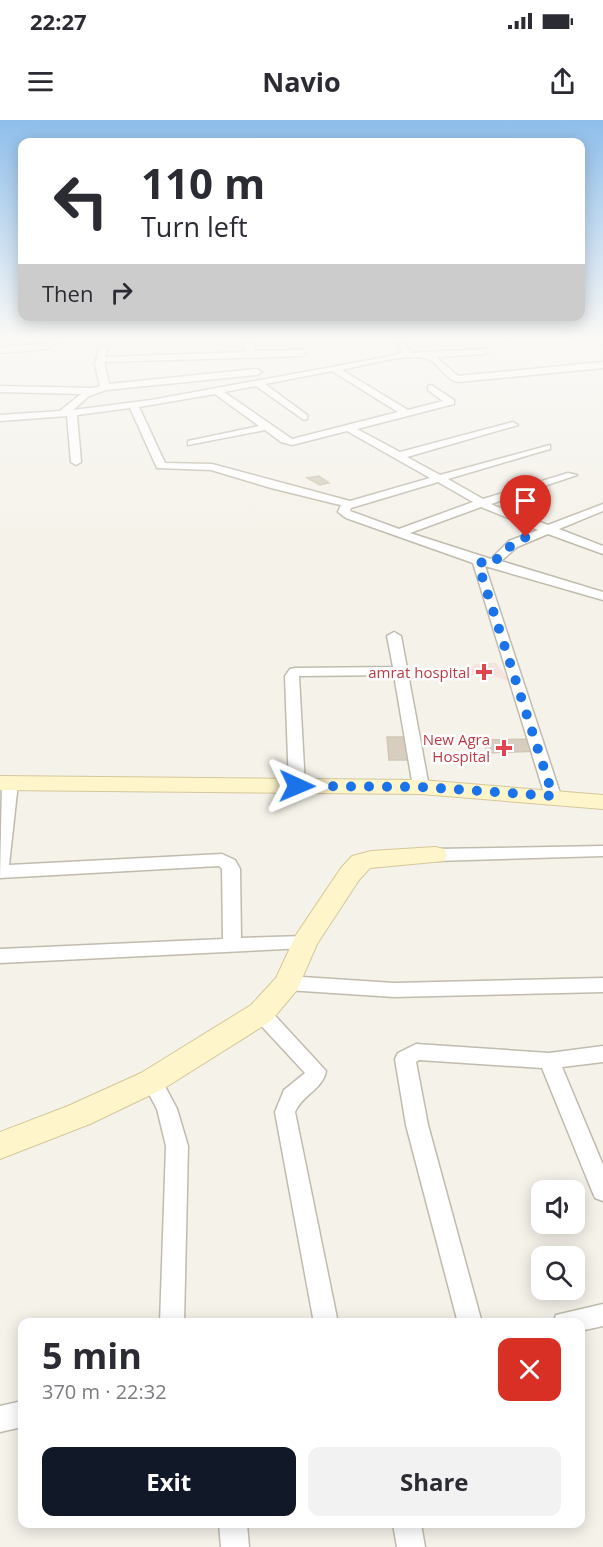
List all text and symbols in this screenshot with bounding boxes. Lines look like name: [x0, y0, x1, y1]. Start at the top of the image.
text: 22:27: [30, 6, 87, 36]
text: Navio: [262, 63, 341, 100]
icon: menu: [24, 65, 57, 98]
icon: share: [546, 65, 579, 98]
text: 110 m: [141, 154, 265, 211]
icon: left: [42, 162, 120, 240]
text: Turn left: [141, 208, 248, 245]
icon: right: [105, 276, 138, 309]
text: Then: [42, 278, 93, 308]
pin: [500, 475, 551, 537]
icon: arrive: [509, 484, 542, 517]
place label: amrat hospital: [368, 662, 470, 682]
marker: amrat hospital: [475, 663, 493, 681]
place label: New Agra Hospital: [423, 729, 490, 766]
marker: New Agra Hospital: [495, 739, 513, 757]
position arrow: [265, 754, 329, 818]
map controls: [531, 1180, 585, 1300]
button: sound: [531, 1180, 585, 1234]
button: search: [531, 1246, 585, 1300]
text: 5 min: [42, 1331, 142, 1380]
button: close: [498, 1338, 561, 1401]
text: 370 m · 22:32: [42, 1378, 167, 1405]
button: Exit: [42, 1447, 296, 1516]
button: Share: [308, 1447, 561, 1516]

